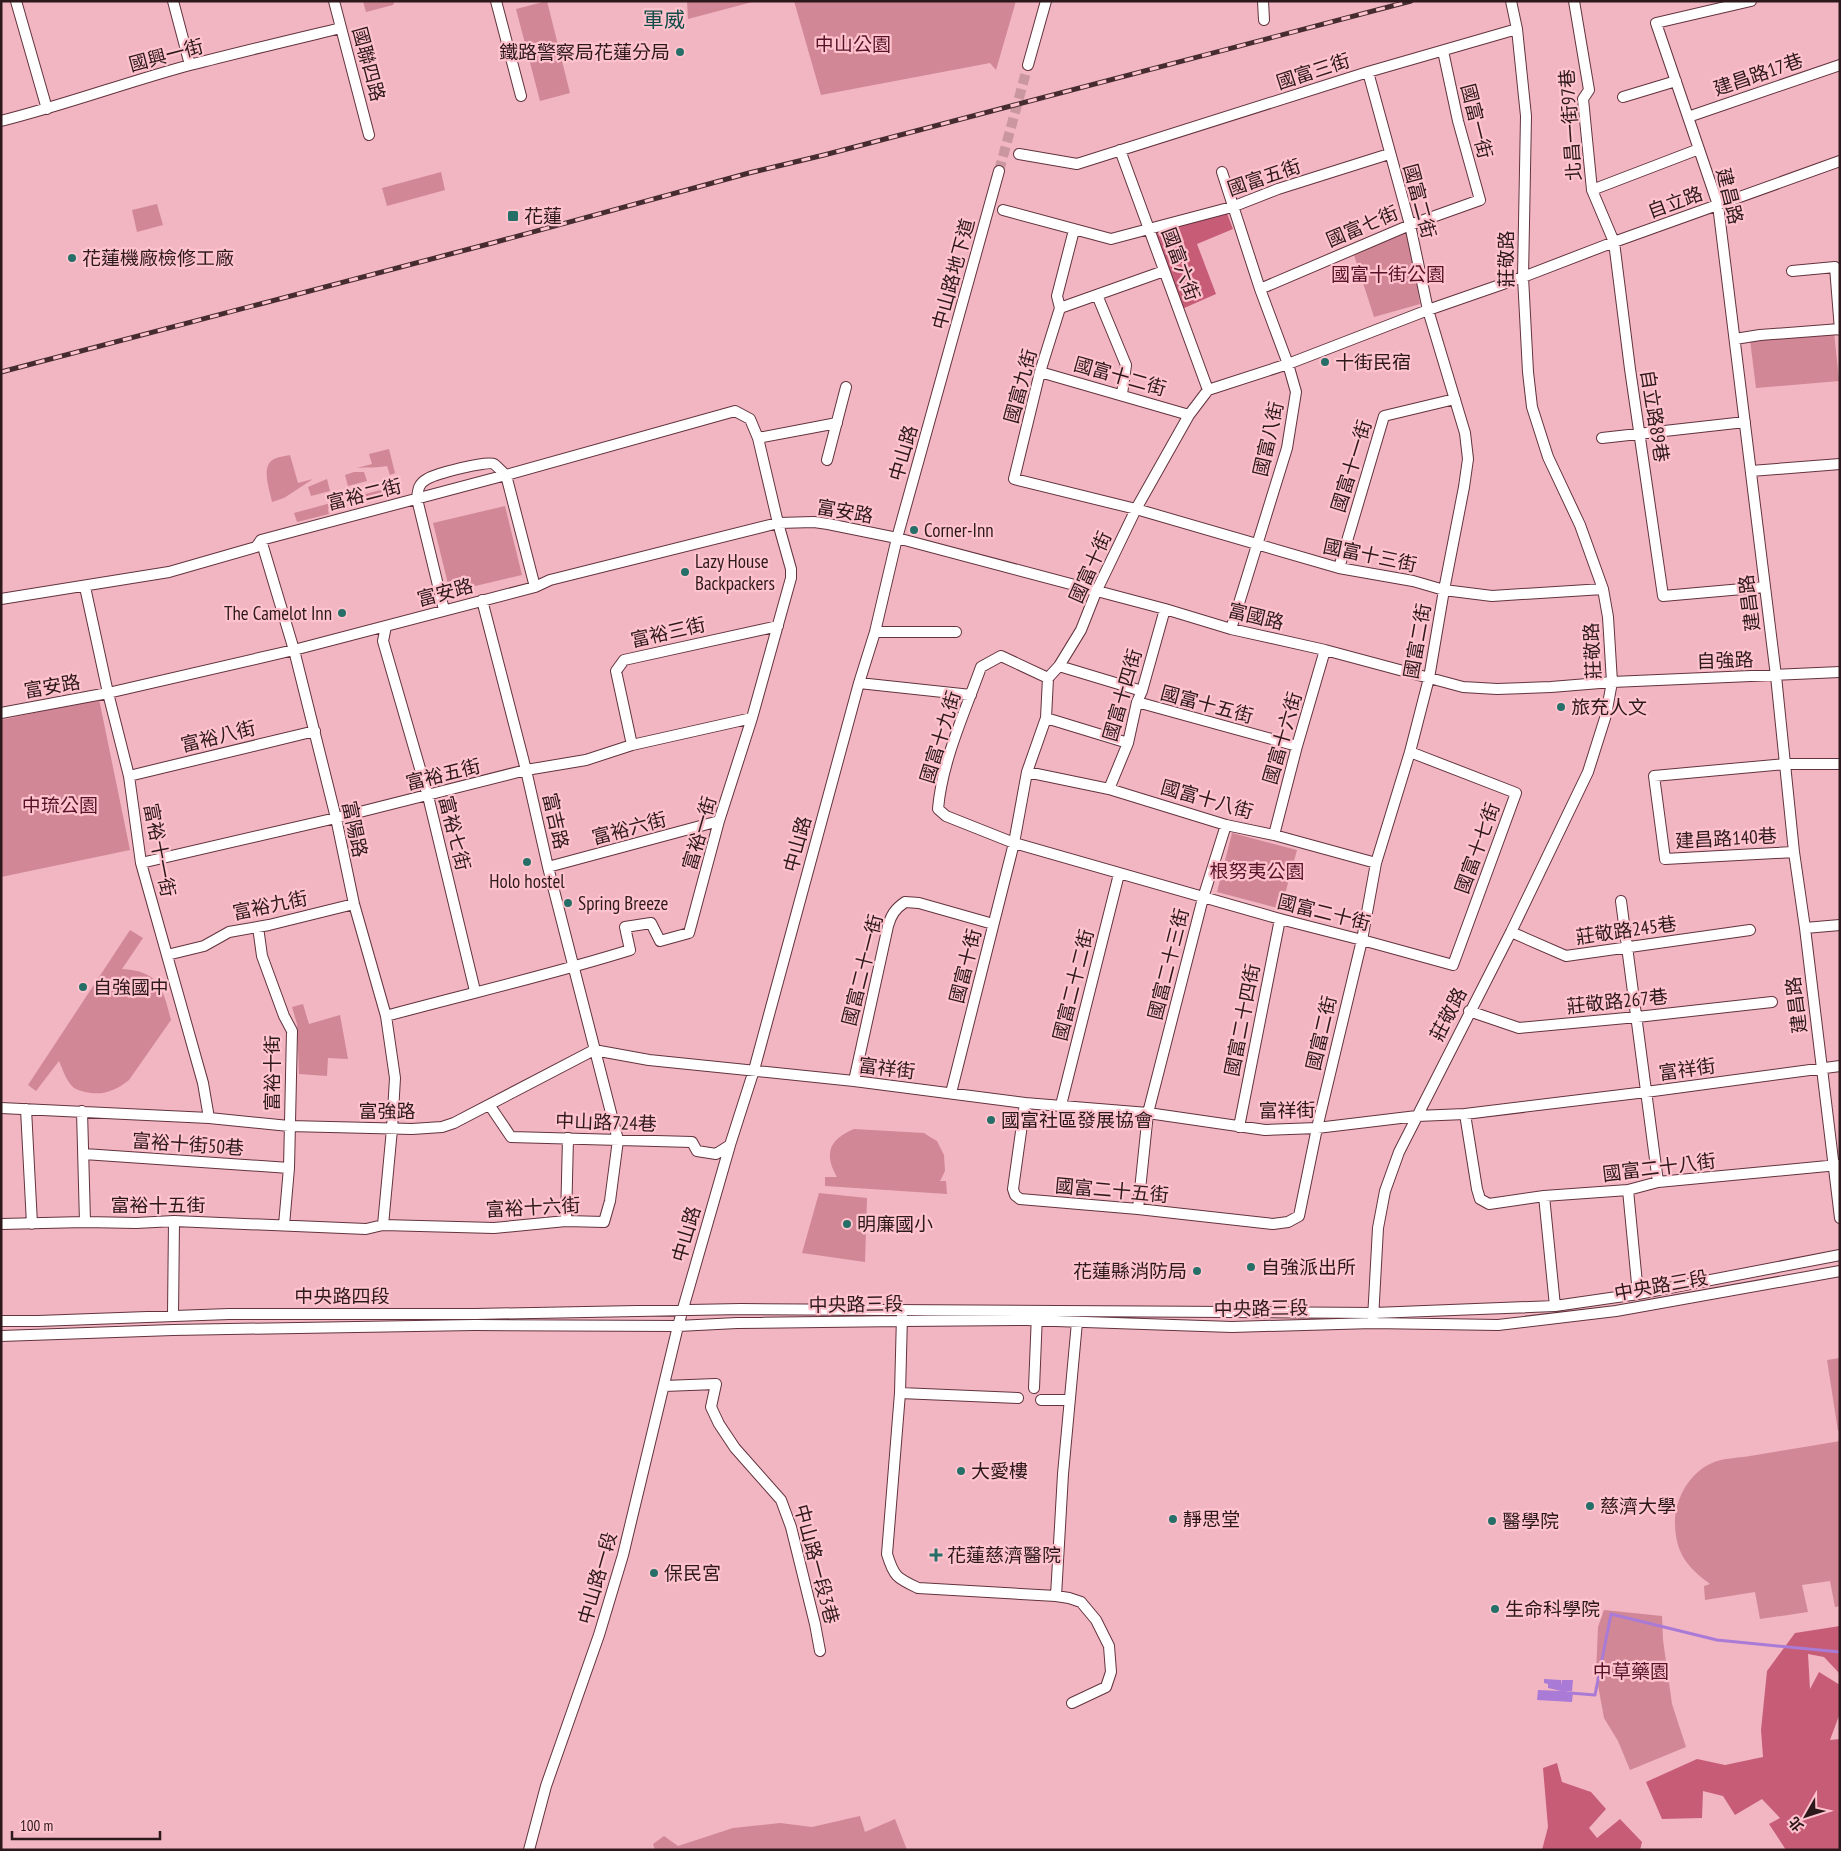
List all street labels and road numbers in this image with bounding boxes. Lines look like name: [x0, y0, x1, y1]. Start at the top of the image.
street label: 國聯四路: [348, 24, 390, 104]
street label: 國興一街: [126, 34, 206, 76]
street label: 建昌路17巷: [1710, 47, 1806, 101]
street label: 國富三街: [1273, 48, 1353, 94]
street label: 北昌一街97巷: [1554, 68, 1586, 182]
street label: 國富一街: [1456, 81, 1498, 161]
street label: 國富五街: [1224, 153, 1304, 201]
street label: 國富二街: [1399, 161, 1441, 241]
street label: 建昌路: [1711, 165, 1749, 227]
street label: 自立路: [1644, 181, 1706, 223]
street label: 國富七街: [1322, 200, 1402, 252]
street label: 中山路地下道: [927, 216, 979, 332]
street label: 國富六街: [1157, 224, 1205, 304]
street label: 莊敬路: [1494, 230, 1518, 288]
street label: 國富九街: [999, 346, 1041, 426]
street label: 國富十二街: [1071, 351, 1169, 401]
street label: 自立路89巷: [1636, 368, 1674, 464]
street label: 國富八街: [1248, 399, 1288, 479]
street label: 國富十一街: [1326, 417, 1376, 515]
street label: 中山路: [884, 422, 922, 484]
street label: 富裕二街: [324, 473, 404, 515]
street label: 富安路: [815, 494, 875, 528]
street label: 國富十街: [1064, 527, 1116, 607]
street label: 國富十三街: [1321, 533, 1419, 577]
street label: 富安路: [414, 573, 476, 611]
street label: 建昌路: [1734, 573, 1764, 633]
street label: 富國路: [1225, 597, 1287, 635]
street label: 國富二街: [1399, 601, 1435, 681]
street label: 富裕三街: [628, 612, 708, 652]
street label: 莊敬路: [1579, 622, 1605, 680]
street label: 國富十四街: [1097, 646, 1147, 744]
street label: 自強路: [1696, 647, 1754, 673]
street label: 富安路: [22, 669, 82, 703]
street label: 國富十五街: [1158, 680, 1256, 728]
street label: 國富十九街: [915, 688, 965, 786]
street label: 國富十六街: [1257, 689, 1307, 787]
street label: 富裕八街: [178, 715, 258, 757]
street label: 富裕五街: [403, 753, 483, 795]
street label: 國富十八街: [1158, 774, 1256, 824]
street label: 富吉路: [538, 791, 574, 851]
street label: 富裕七街: [434, 793, 476, 873]
street label: 富裕一街: [677, 793, 721, 873]
street label: 富陽路: [337, 799, 373, 859]
street label: 國富十七街: [1449, 799, 1505, 897]
street label: 富裕十一街: [139, 801, 181, 899]
street label: 富裕六街: [589, 807, 669, 849]
street label: 中山路: [778, 813, 816, 875]
street label: 建昌路140巷: [1675, 823, 1777, 853]
street label: 富裕九街: [230, 885, 310, 925]
street label: 國富二十街: [1275, 889, 1373, 935]
street label: 國富二十三街: [1143, 906, 1193, 1022]
street label: 莊敬路245巷: [1574, 911, 1678, 949]
street label: 國富二十一街: [837, 912, 887, 1028]
street label: 國富十街: [944, 926, 986, 1006]
street label: 國富二十二街: [1048, 927, 1098, 1043]
street label: 國富二十四街: [1219, 962, 1265, 1078]
street label: 建昌路: [1781, 975, 1811, 1035]
street label: 莊敬路: [1424, 983, 1472, 1045]
street label: 莊敬路267巷: [1565, 984, 1669, 1018]
street label: 國富二街: [1301, 993, 1341, 1073]
street label: 富裕十街: [260, 1035, 284, 1111]
street label: 富祥街: [857, 1053, 917, 1083]
street label: 富祥街: [1657, 1053, 1717, 1085]
street label: 富祥街: [1258, 1098, 1316, 1122]
street label: 富強路: [358, 1099, 416, 1123]
street label: 中山路724巷: [555, 1108, 657, 1136]
street label: 富裕十街50巷: [131, 1128, 245, 1160]
street label: 國富二十八街: [1601, 1148, 1717, 1186]
street label: 國富二十五街: [1054, 1173, 1170, 1207]
street label: 富裕十五街: [110, 1193, 206, 1217]
street label: 富裕十六街: [485, 1193, 581, 1221]
street label: 中山路: [667, 1203, 705, 1265]
street label: 中央路三段: [1612, 1265, 1710, 1305]
street label: 中央路四段: [294, 1284, 390, 1308]
street label: 中央路三段: [808, 1291, 904, 1317]
street label: 中央路三段: [1213, 1295, 1309, 1321]
street label: 中山路一段3巷: [790, 1502, 844, 1626]
street label: 中山路一段: [572, 1529, 622, 1627]

